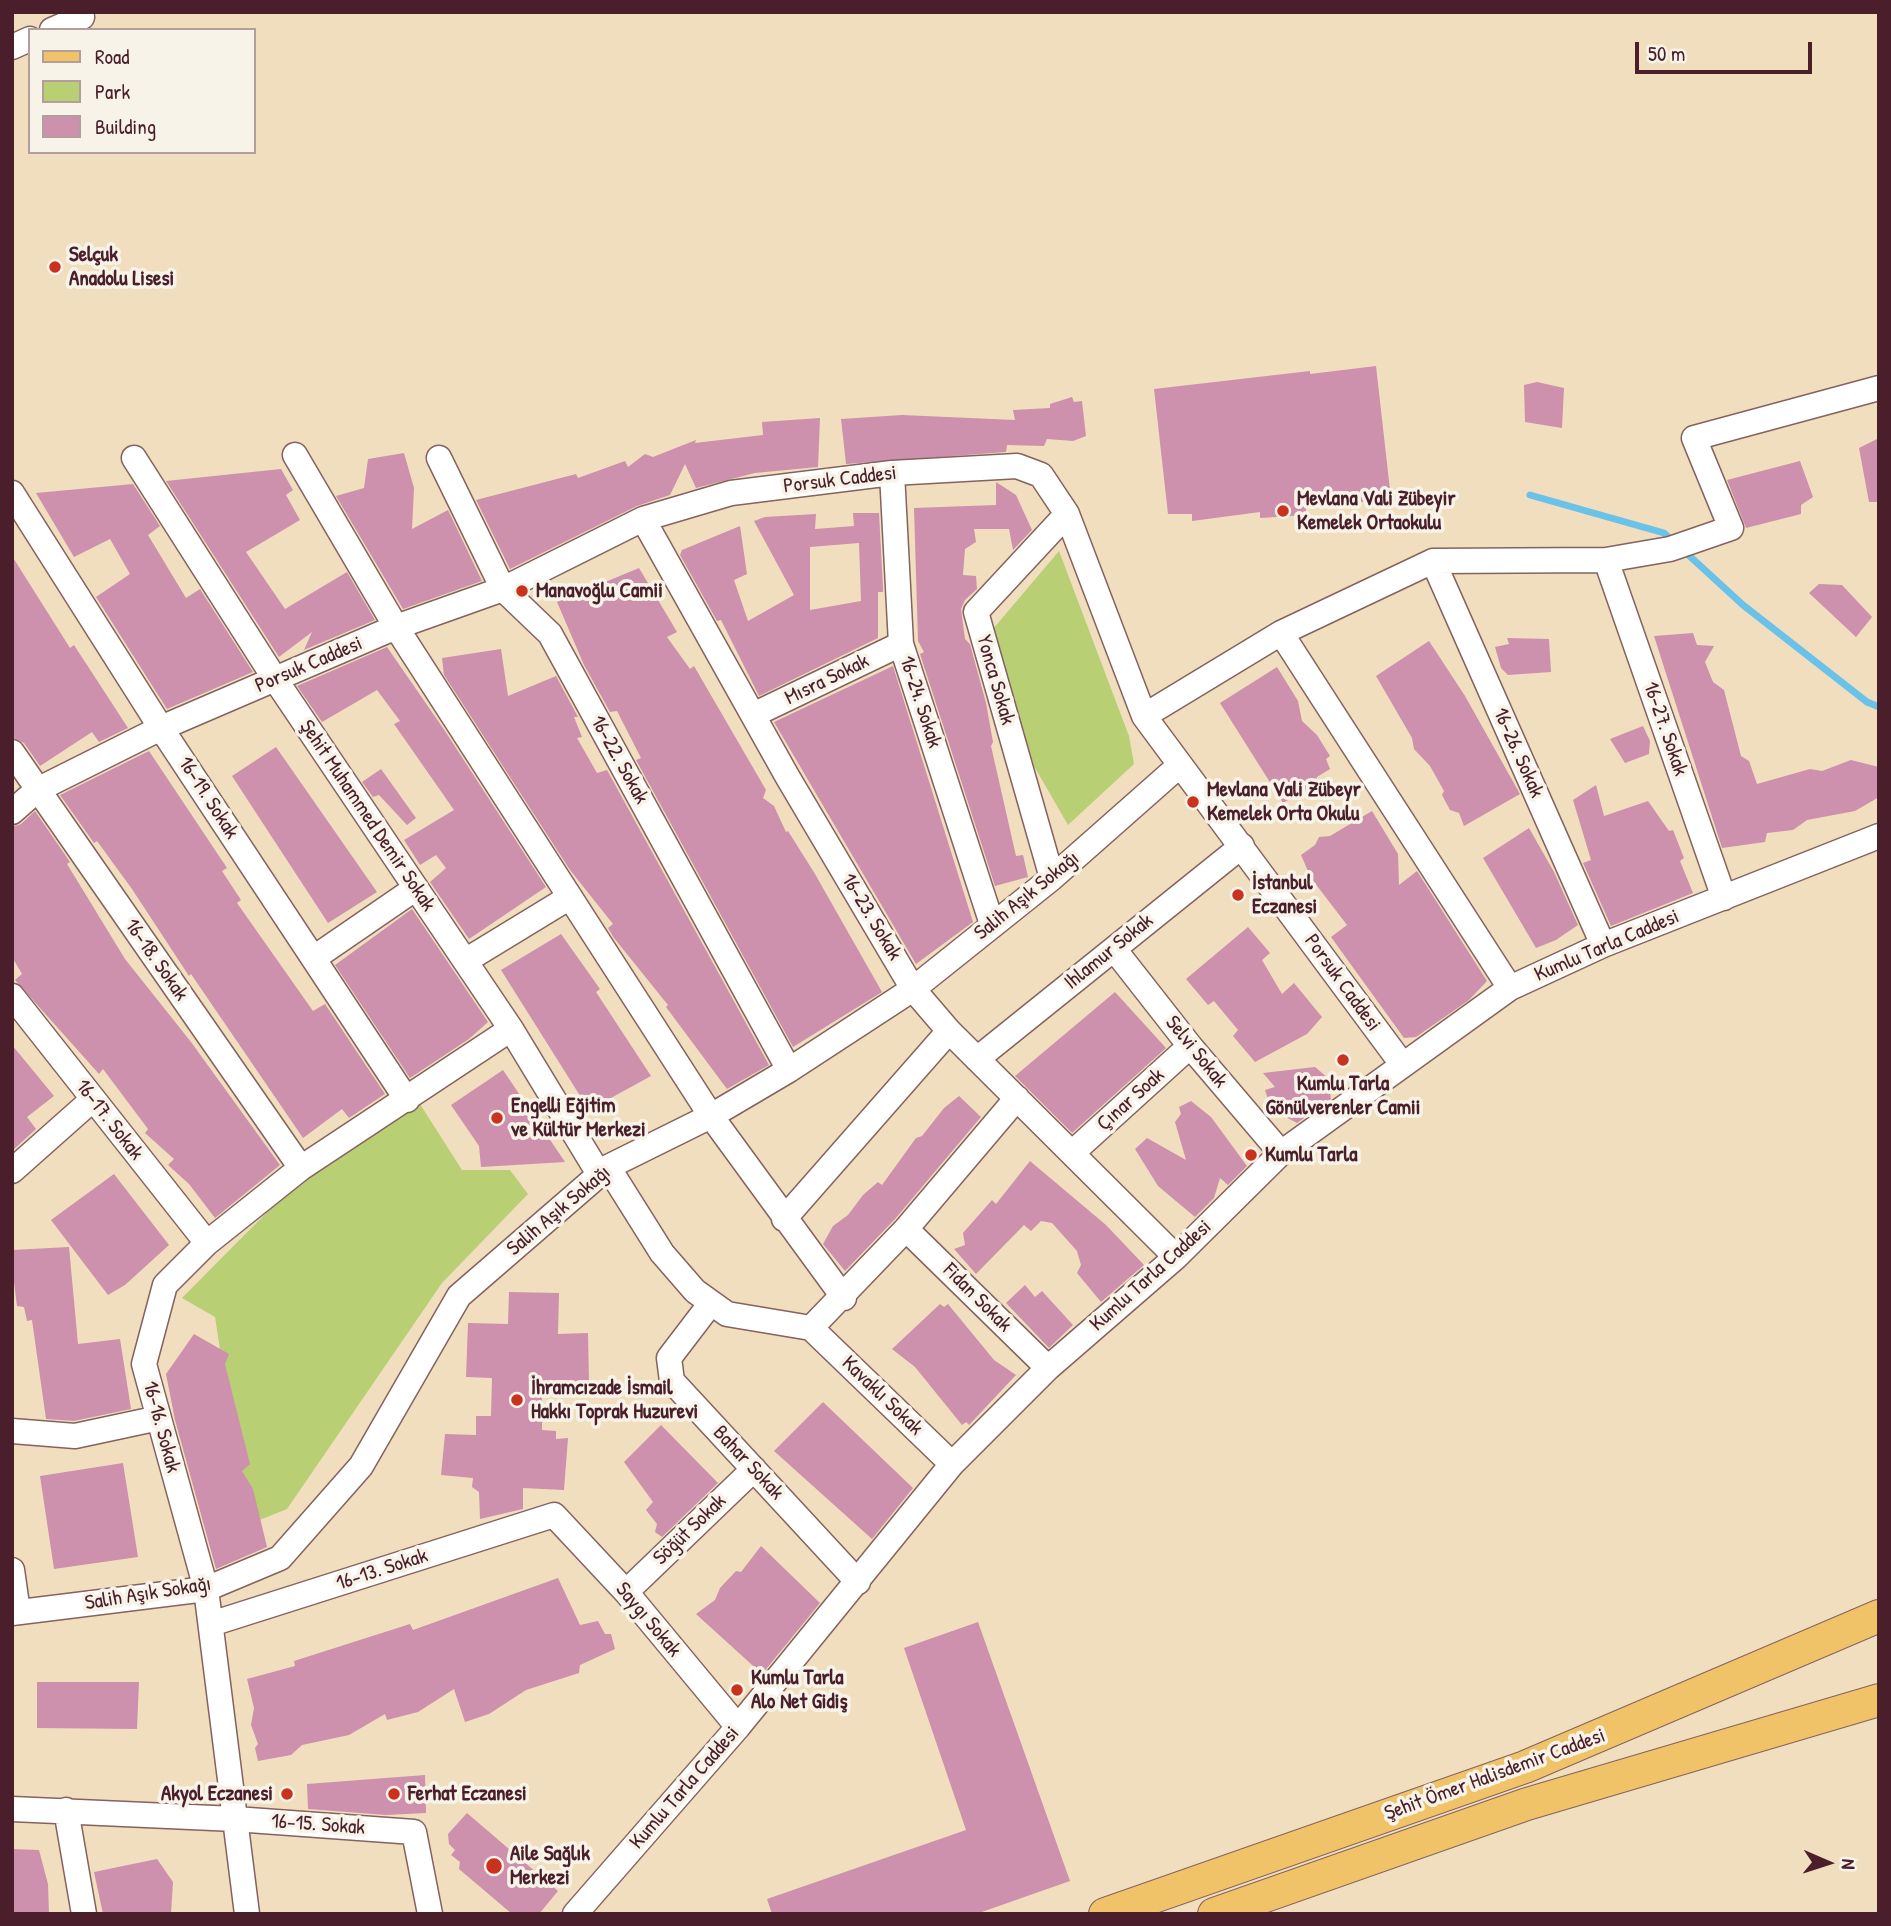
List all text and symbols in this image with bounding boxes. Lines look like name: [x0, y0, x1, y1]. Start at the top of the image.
legend: [28, 28, 256, 154]
scale bar: [1639, 28, 1816, 72]
text: 50 m: [1648, 39, 1685, 68]
text: Road: [95, 42, 129, 71]
text: Park: [95, 77, 130, 106]
text: Building: [95, 112, 156, 141]
place label: Selçuk Anadolu Lisesi: [69, 242, 174, 292]
marker: Selçuk Anadolu Lisesi: [47, 259, 63, 275]
street label: Porsuk Caddesi: [782, 461, 898, 499]
place label: Mevlana Vali Zübeyir Kemelek Ortaokulu: [1297, 486, 1456, 536]
marker: Mevlana Vali Zübeyir Kemelek Ortaokulu: [1275, 503, 1291, 519]
place label: Manavoğlu Camii: [536, 578, 663, 604]
marker: Manavoğlu Camii: [514, 583, 530, 599]
street label: Porsuk Caddesi: [252, 631, 366, 699]
street label: Yonca Sokak: [970, 632, 1020, 728]
street label: Mısra Sokak: [781, 649, 873, 711]
street label: 16-24. Sokak: [893, 653, 947, 751]
street label: 16-27. Sokak: [1637, 679, 1693, 779]
street label: 16-26. Sokak: [1487, 704, 1549, 802]
street label: 16-22. Sokak: [584, 711, 654, 809]
street label: Şehit Muhammed Demir Sokak: [294, 715, 440, 917]
street label: 16-19. Sokak: [172, 752, 244, 844]
place label: Mevlana Vali Zübeyr Kemelek Orta Okulu: [1207, 777, 1361, 827]
marker: Mevlana Vali Zübeyr Kemelek Orta Okulu: [1185, 794, 1201, 810]
street label: Salih Aşık Sokağı: [970, 846, 1084, 946]
street label: 16-23. Sokak: [835, 869, 907, 965]
place label: İstanbul Eczanesi: [1252, 870, 1317, 920]
marker: İstanbul Eczanesi: [1230, 887, 1246, 903]
street label: Kumlu Tarla Caddesi: [1531, 904, 1683, 988]
street label: Ihlamur Sokak: [1060, 909, 1158, 995]
street label: 16-18. Sokak: [119, 914, 193, 1006]
street label: Porsuk Caddesi: [1298, 930, 1386, 1036]
street label: Selvi Sokak: [1159, 1011, 1233, 1093]
marker: Kumlu Tarla Gönülverenler Camii: [1335, 1052, 1351, 1068]
street label: Çınar Soak: [1092, 1063, 1170, 1137]
place label: Kumlu Tarla Gönülverenler Camii: [1265, 1071, 1421, 1121]
street label: 16-17. Sokak: [70, 1075, 148, 1165]
place label: Engelli Eğitim ve Kültür Merkezi: [511, 1093, 646, 1143]
marker: Engelli Eğitim ve Kültür Merkezi: [489, 1110, 505, 1126]
place label: Kumlu Tarla: [1265, 1142, 1357, 1168]
marker: Kumlu Tarla: [1243, 1147, 1259, 1163]
street label: Salih Aşık Sokağı: [502, 1160, 616, 1262]
street label: Kumlu Tarla Caddesi: [1085, 1215, 1217, 1337]
street label: Fidan Sokak: [937, 1258, 1017, 1338]
street label: Kavaklı Sokak: [836, 1351, 928, 1441]
place label: İhramcızade İsmail Hakkı Toprak Huzurevi: [531, 1375, 698, 1425]
street label: 16-16. Sokak: [137, 1379, 185, 1475]
marker: İhramcızade İsmail Hakkı Toprak Huzurevi: [509, 1392, 525, 1408]
street label: Bahar Sokak: [707, 1421, 789, 1505]
street label: Söğüt Sokak: [648, 1489, 732, 1571]
street label: 16-13. Sokak: [333, 1543, 431, 1597]
street label: Salih Aşık Sokağı: [83, 1572, 213, 1616]
street label: Saygı Sokak: [610, 1578, 686, 1662]
place label: Kumlu Tarla Alo Net Gidiş: [751, 1665, 847, 1715]
marker: Kumlu Tarla Alo Net Gidiş: [729, 1682, 745, 1698]
street label: Kumlu Tarla Caddesi: [625, 1721, 745, 1855]
street label: Şehit Ömer Halisdemir Caddesi: [1381, 1723, 1609, 1827]
place label: Akyol Eczanesi: [161, 1781, 273, 1807]
place label: Ferhat Eczanesi: [408, 1781, 527, 1807]
marker: Akyol Eczanesi: [279, 1786, 295, 1802]
marker: Ferhat Eczanesi: [386, 1786, 402, 1802]
street label: 16-15. Sokak: [270, 1809, 366, 1841]
north arrow: [1793, 1828, 1863, 1898]
place label: Aile Sağlık Merkezi: [510, 1841, 590, 1891]
marker: Aile Sağlık Merkezi: [484, 1856, 504, 1876]
text: N: [1836, 1858, 1862, 1870]

